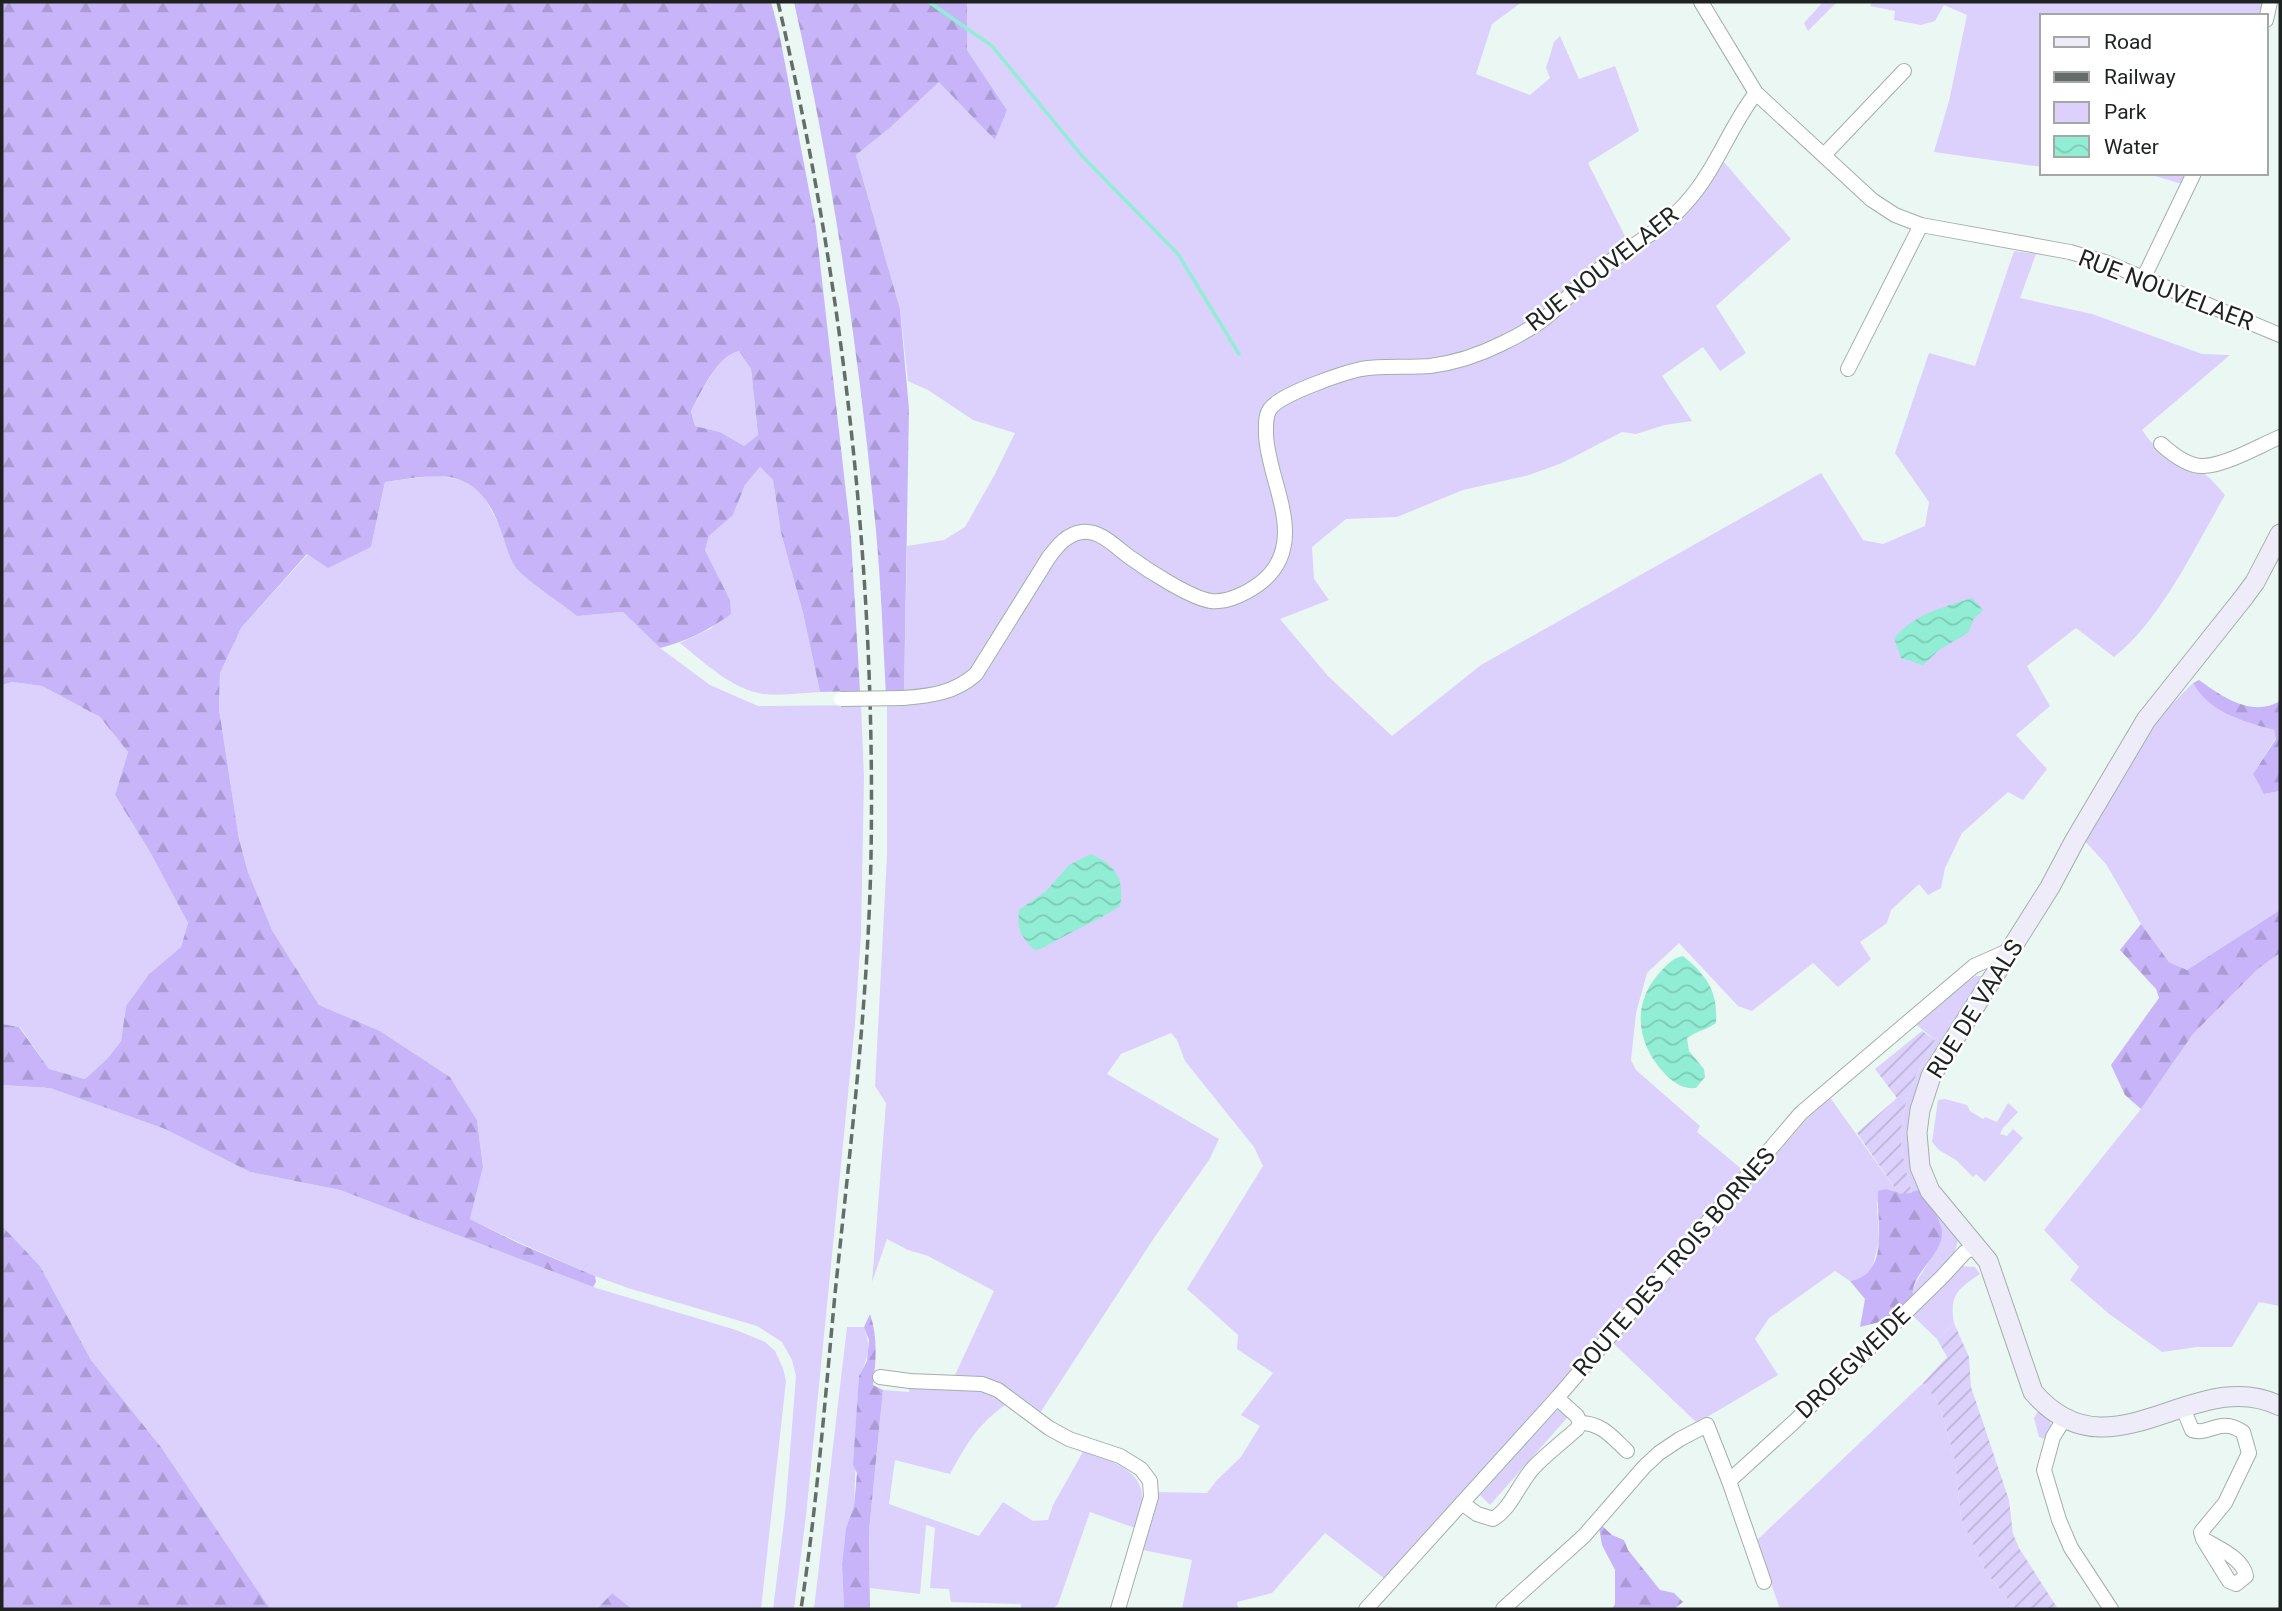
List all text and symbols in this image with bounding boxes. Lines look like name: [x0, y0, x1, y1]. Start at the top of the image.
legend: [2040, 14, 2268, 175]
text: Road: [2104, 30, 2152, 54]
text: Railway: [2104, 65, 2176, 89]
text: Park: [2104, 100, 2147, 124]
text: Water: [2104, 135, 2159, 159]
street label: RUE NOUVELAER: [1520, 201, 1684, 337]
street label: RUE NOUVELAER: [2074, 244, 2258, 336]
street label: RUE DE VAALS: [1921, 935, 2029, 1083]
street label: ROUTE DES TROIS BORNES: [1567, 1142, 1781, 1382]
street label: DROEGWEIDE: [1790, 1302, 1916, 1424]

